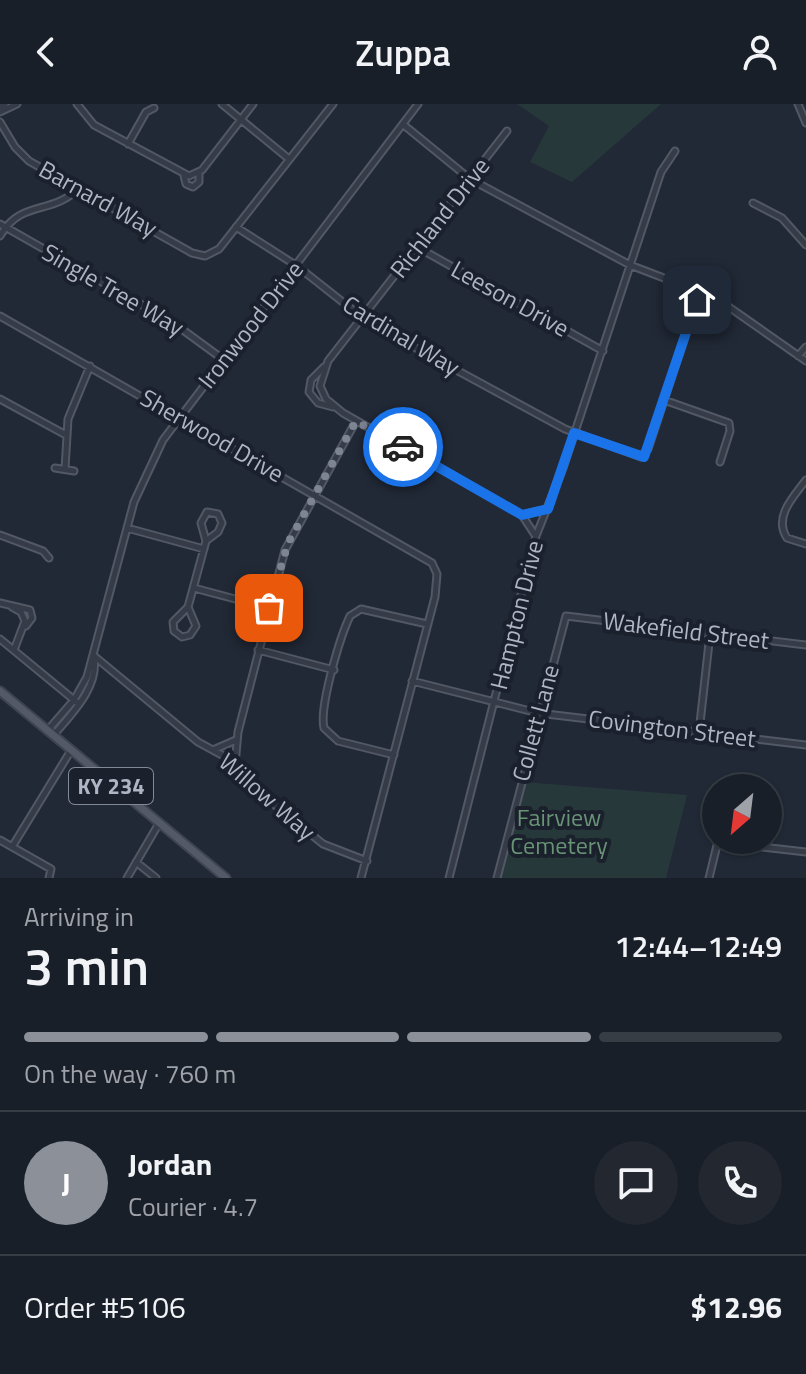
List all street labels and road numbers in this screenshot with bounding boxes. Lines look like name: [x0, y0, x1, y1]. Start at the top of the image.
street label: Richland Drive: [381, 149, 498, 285]
street label: Barnard Way: [33, 151, 165, 246]
street label: Single Tree Way: [36, 234, 192, 345]
street label: Leeson Drive: [445, 251, 576, 345]
street label: Ironwood Drive: [189, 253, 312, 396]
street label: Cardinal Way: [336, 286, 467, 385]
street label: Sherwood Drive: [134, 379, 291, 491]
street label: Hampton Drive: [480, 536, 552, 693]
street label: Wakefield Street: [601, 602, 772, 658]
street label: Collett Lane: [502, 660, 568, 785]
street label: Covington Street: [586, 700, 758, 756]
street label: Willow Way: [211, 744, 324, 849]
road number: KY 234: [69, 768, 153, 804]

